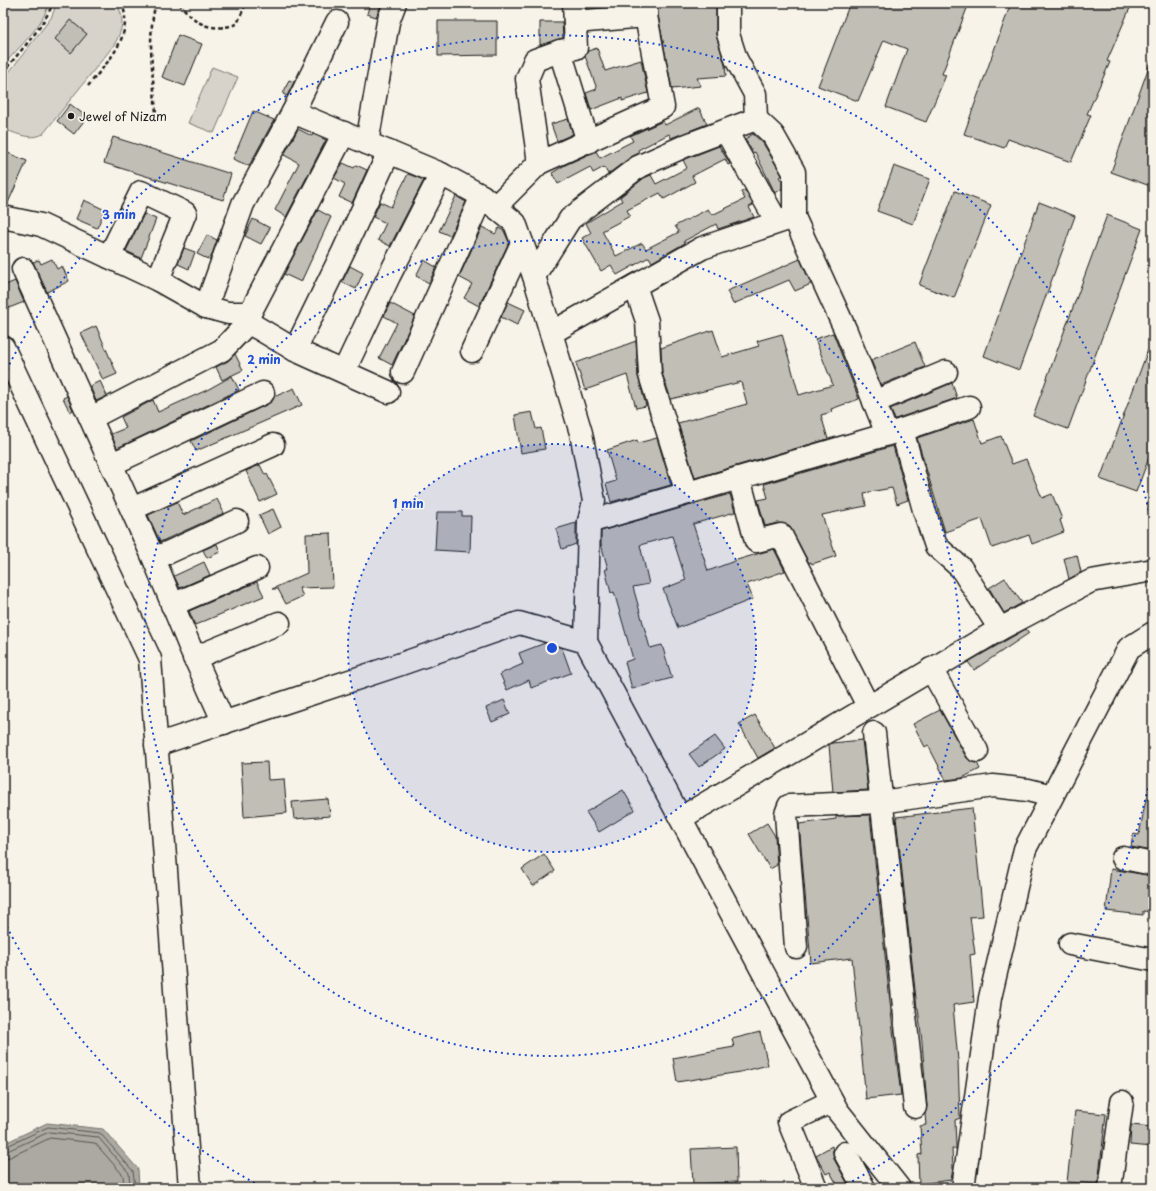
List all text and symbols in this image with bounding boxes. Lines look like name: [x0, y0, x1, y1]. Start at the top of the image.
place label: Jewel of Nizam: [79, 107, 167, 125]
marker: Jewel of Nizam: [66, 111, 76, 121]
text: 3 min: [102, 205, 136, 223]
text: 2 min: [247, 350, 281, 368]
text: 1 min: [392, 494, 424, 512]
centre of rings: [545, 641, 559, 655]

